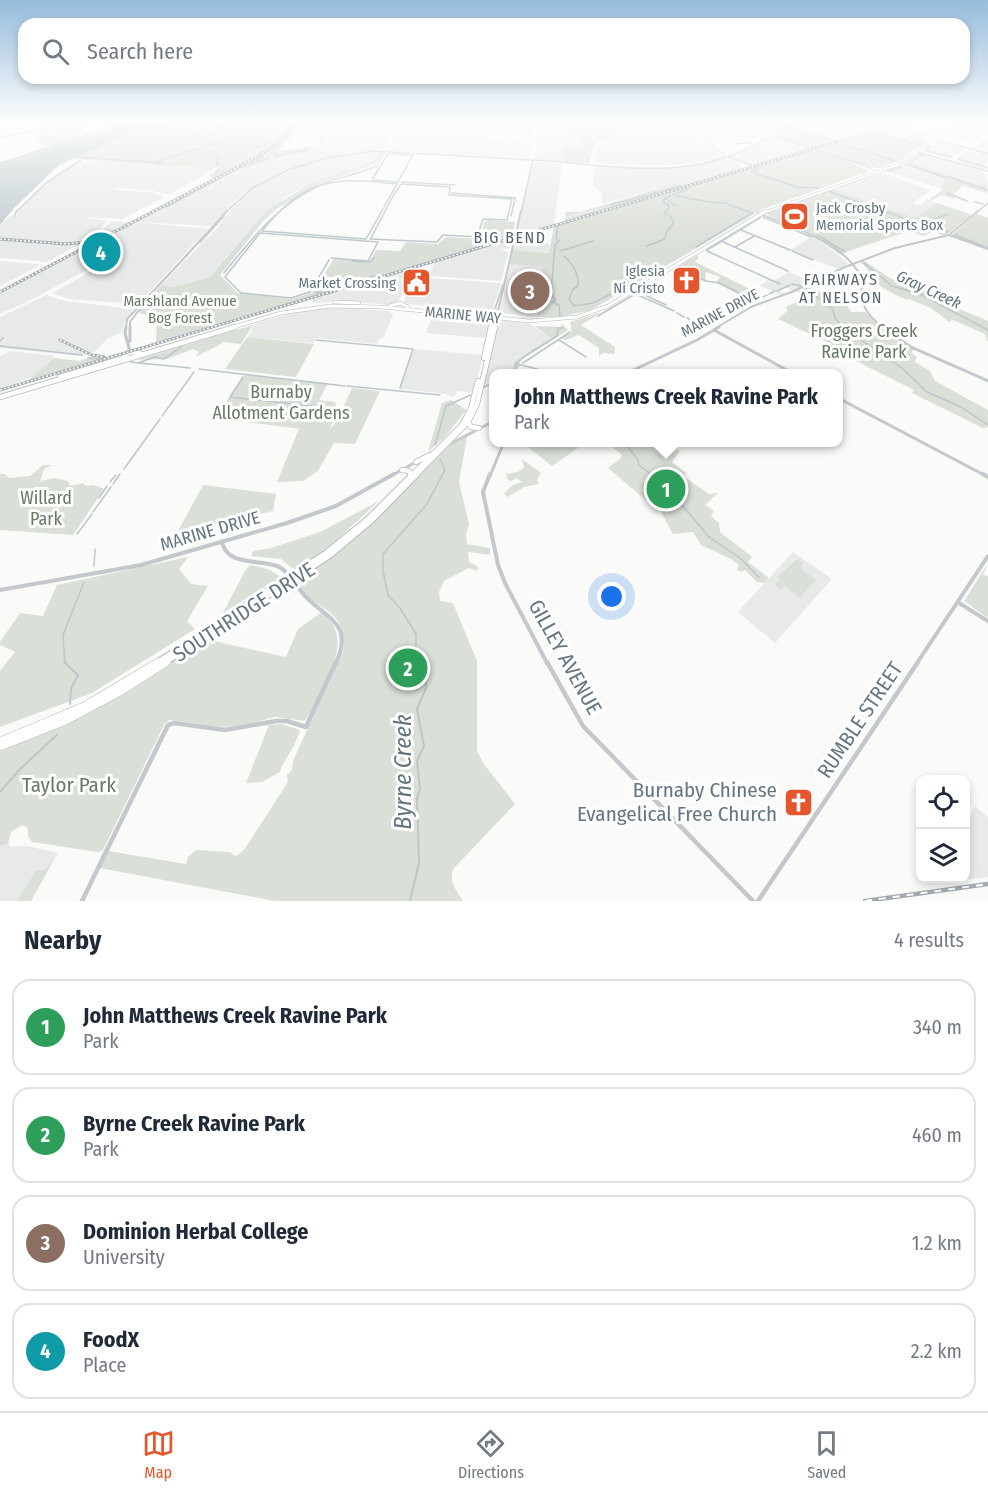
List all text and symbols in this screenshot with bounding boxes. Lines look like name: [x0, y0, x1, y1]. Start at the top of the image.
search box: [18, 18, 970, 84]
icon: search: [39, 35, 72, 68]
text: Search here: [87, 38, 193, 65]
place label: Jack Crosby Memorial Sports Box: [816, 199, 944, 234]
sports icon: Jack Crosby Memorial Sports Box: [779, 201, 811, 233]
district label: BIG BEND: [473, 228, 547, 247]
pin: 4: [82, 230, 120, 274]
place label: Iglesia Ni Cristo: [613, 262, 665, 297]
church icon: Iglesia Ni Cristo: [670, 264, 702, 296]
water label: Gray Creek: [893, 266, 964, 313]
public building icon: Market Crossing: [401, 267, 433, 299]
pin: 3: [510, 268, 550, 314]
district label: FAIRWAYS AT NELSON: [799, 270, 883, 307]
place label: Market Crossing: [299, 274, 396, 292]
street label: MARINE DRIVE: [678, 285, 762, 341]
park label: Marshland Avenue Bog Forest: [123, 292, 237, 327]
street label: MARINE WAY: [424, 303, 502, 327]
park label: Froggers Creek Ravine Park: [811, 320, 918, 363]
popup: [489, 369, 843, 447]
park label: Burnaby Allotment Gardens: [212, 381, 350, 424]
text: John Matthews Creek Ravine Park: [514, 383, 818, 410]
text: Park: [514, 410, 550, 434]
pin: 1: [646, 466, 686, 512]
park label: Willard Park: [20, 487, 72, 530]
street label: MARINE DRIVE: [157, 506, 263, 556]
street label: SOUTHRIDGE DRIVE: [168, 556, 320, 668]
your location: [597, 582, 626, 611]
street label: GILLEY AVENUE: [523, 595, 607, 719]
pin: 2: [388, 646, 428, 690]
street label: RUMBLE STREET: [812, 657, 909, 783]
water label: Byrne Creek: [389, 714, 417, 830]
park label: Taylor Park: [22, 772, 116, 798]
map controls: [916, 775, 970, 883]
button: locate: [916, 775, 970, 829]
place label: Burnaby Chinese Evangelical Free Church: [577, 777, 777, 827]
church icon: Burnaby Chinese Evangelical Free Church: [782, 786, 814, 818]
button: layers: [916, 829, 970, 883]
text: Nearby: [24, 925, 101, 956]
text: 4 results: [894, 928, 964, 952]
text: John Matthews Creek Ravine Park: [83, 1002, 387, 1029]
text: 1: [41, 1015, 50, 1039]
text: 340 m: [913, 1015, 962, 1039]
text: Park: [83, 1029, 119, 1053]
text: Byrne Creek Ravine Park: [83, 1110, 305, 1137]
text: 2: [41, 1123, 50, 1147]
text: 460 m: [912, 1123, 962, 1147]
text: Park: [83, 1137, 119, 1161]
text: Dominion Herbal College: [83, 1218, 308, 1245]
text: 3: [41, 1231, 50, 1255]
text: 1.2 km: [912, 1231, 962, 1255]
text: University: [83, 1245, 165, 1269]
text: FoodX: [83, 1326, 139, 1353]
text: 4: [40, 1339, 51, 1363]
text: 2.2 km: [911, 1339, 962, 1363]
text: Place: [83, 1353, 126, 1377]
tab: Map: [142, 1427, 175, 1482]
tab: Directions: [458, 1427, 524, 1482]
tab: Saved: [807, 1427, 846, 1482]

